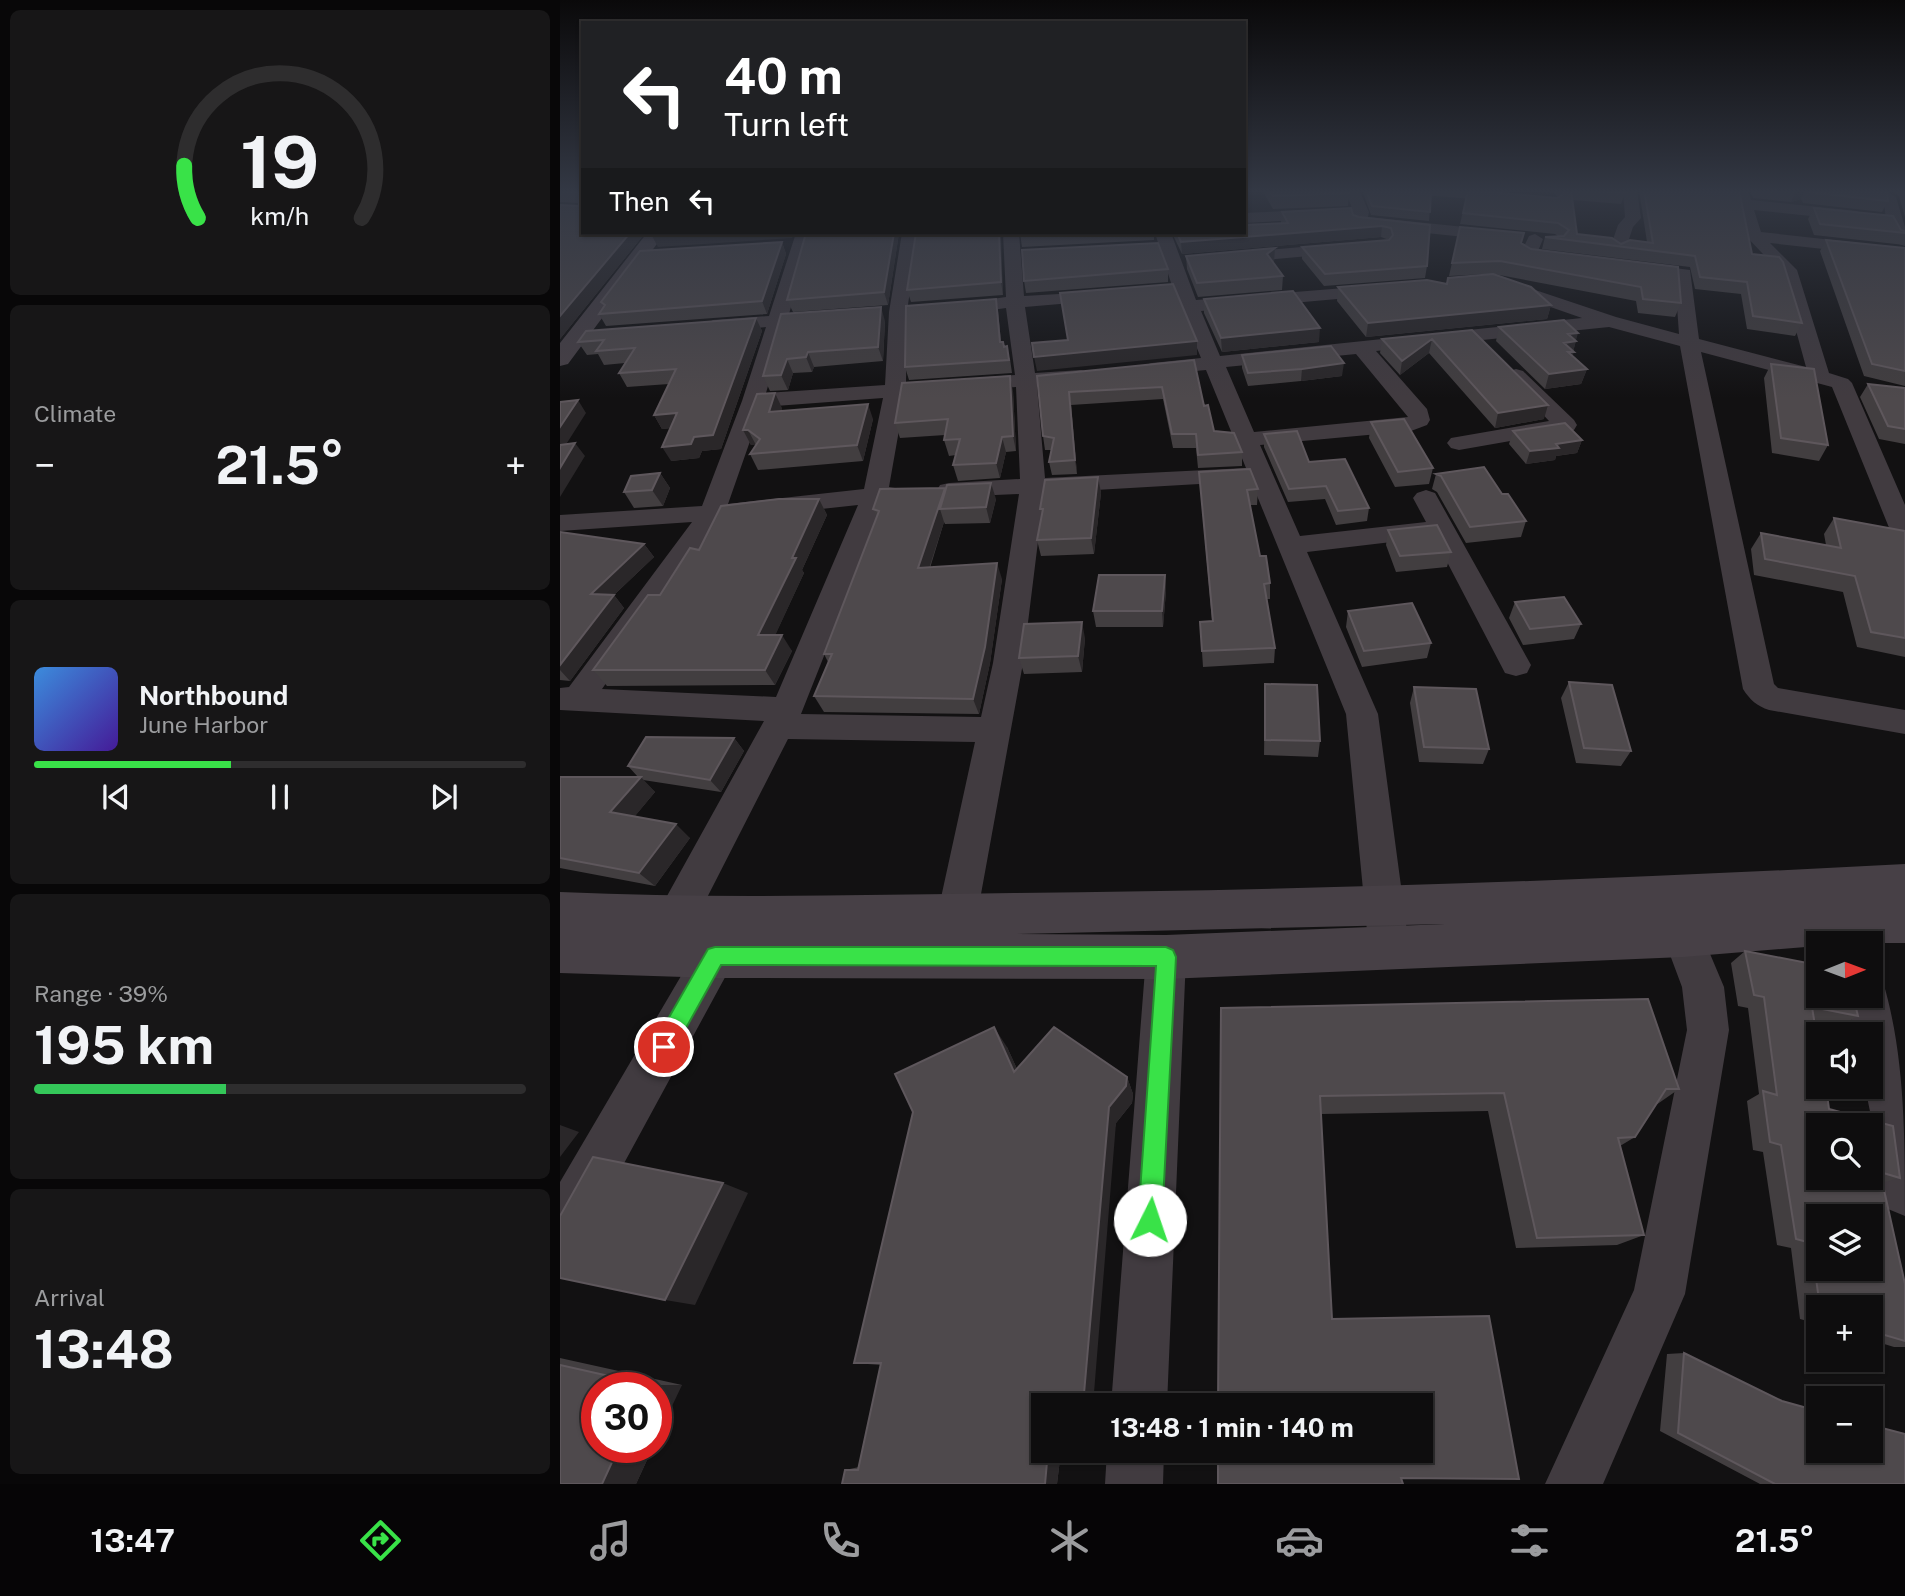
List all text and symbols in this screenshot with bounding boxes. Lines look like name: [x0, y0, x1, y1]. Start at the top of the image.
text: 40 m: [724, 47, 843, 105]
icon: left: [609, 49, 700, 140]
text: Turn left: [724, 106, 849, 143]
text: 19: [240, 120, 320, 205]
icon: left: [683, 182, 721, 220]
text: Then: [609, 186, 669, 217]
text: km/h: [251, 201, 309, 231]
text: Climate: [34, 400, 116, 427]
text: 21.5°: [215, 435, 345, 496]
text: −: [34, 443, 55, 488]
text: +: [505, 443, 526, 488]
text: Northbound: [139, 680, 288, 711]
text: June Harbor: [139, 711, 268, 738]
icon: previous: [97, 778, 135, 816]
icon: pause: [261, 778, 299, 816]
icon: next: [425, 778, 463, 816]
north arrow: [1806, 931, 1883, 1008]
map controls: [1806, 931, 1883, 1463]
text: Range · 39%: [34, 980, 168, 1007]
text: 195 km: [34, 1015, 214, 1076]
pin: [634, 1017, 694, 1077]
button: sound: [1806, 1022, 1883, 1099]
icon: arrive: [645, 1028, 683, 1066]
button: search: [1806, 1113, 1883, 1190]
position arrow: [1113, 1183, 1187, 1257]
button: layers: [1806, 1204, 1883, 1281]
text: Arrival: [34, 1284, 105, 1311]
button: +: [1806, 1295, 1883, 1372]
text: 13:48: [34, 1319, 174, 1380]
speed limit sign: 30: [581, 1372, 672, 1463]
button: −: [1806, 1386, 1883, 1463]
text: 13:48 · 1 min · 140 m: [1110, 1412, 1354, 1443]
icon: directions: [356, 1516, 405, 1565]
icon: music: [586, 1516, 635, 1565]
icon: phone: [816, 1516, 865, 1565]
icon: climate: [1045, 1516, 1094, 1565]
icon: car: [1275, 1516, 1324, 1565]
icon: filters: [1505, 1516, 1554, 1565]
text: 13:47: [90, 1522, 175, 1559]
text: 21.5°: [1735, 1522, 1815, 1559]

